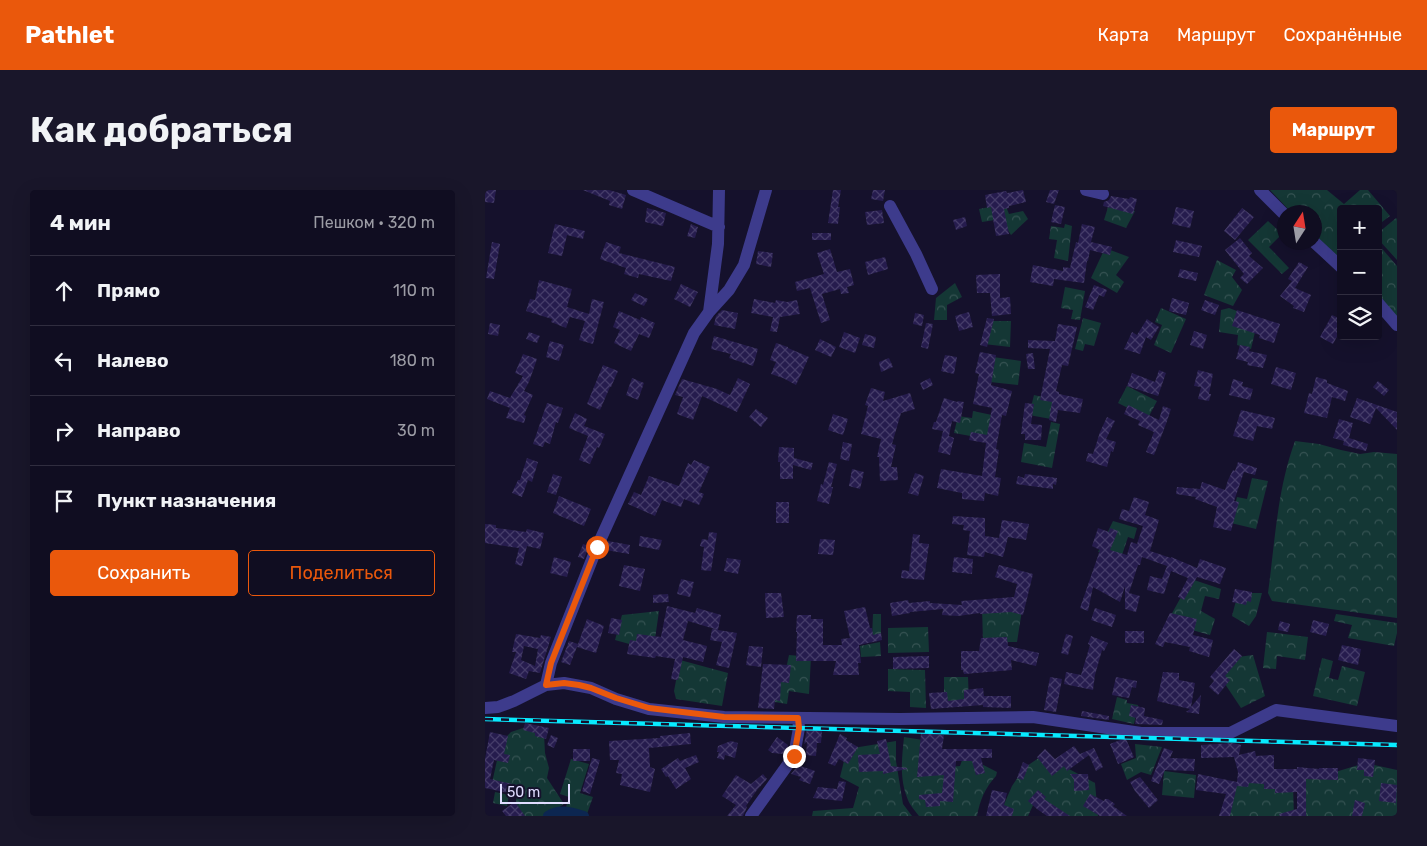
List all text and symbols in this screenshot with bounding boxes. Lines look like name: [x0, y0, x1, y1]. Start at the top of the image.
text: Pathlet: [25, 21, 114, 49]
text: Карта: [1098, 24, 1149, 46]
text: Маршрут: [1177, 24, 1256, 46]
text: Сохранённые: [1284, 24, 1402, 46]
button: Маршрут: [1270, 107, 1397, 153]
text: Как добраться: [30, 109, 293, 151]
north arrow: [1277, 205, 1322, 250]
map controls: [1337, 205, 1382, 340]
button: +: [1337, 205, 1382, 250]
text: 4 мин: [50, 210, 111, 235]
text: Пешком · 320 m: [313, 213, 435, 232]
button: −: [1337, 250, 1382, 295]
icon: ahead: [50, 277, 78, 305]
text: Прямо: [97, 279, 160, 302]
text: 110 m: [393, 281, 435, 300]
button: layers: [1337, 295, 1382, 340]
icon: left: [50, 347, 78, 375]
text: Налево: [97, 349, 169, 372]
text: 180 m: [390, 351, 435, 370]
icon: right: [50, 417, 78, 445]
text: Направо: [97, 419, 181, 442]
text: 30 m: [397, 421, 435, 440]
icon: arrive: [50, 487, 78, 515]
text: Пункт назначения: [97, 489, 276, 512]
route start: [586, 536, 609, 559]
button: Сохранить: [50, 550, 238, 596]
button: Поделиться: [248, 550, 435, 596]
route end: [783, 745, 806, 768]
scale bar: [500, 781, 570, 804]
text: 50 m: [507, 784, 540, 801]

